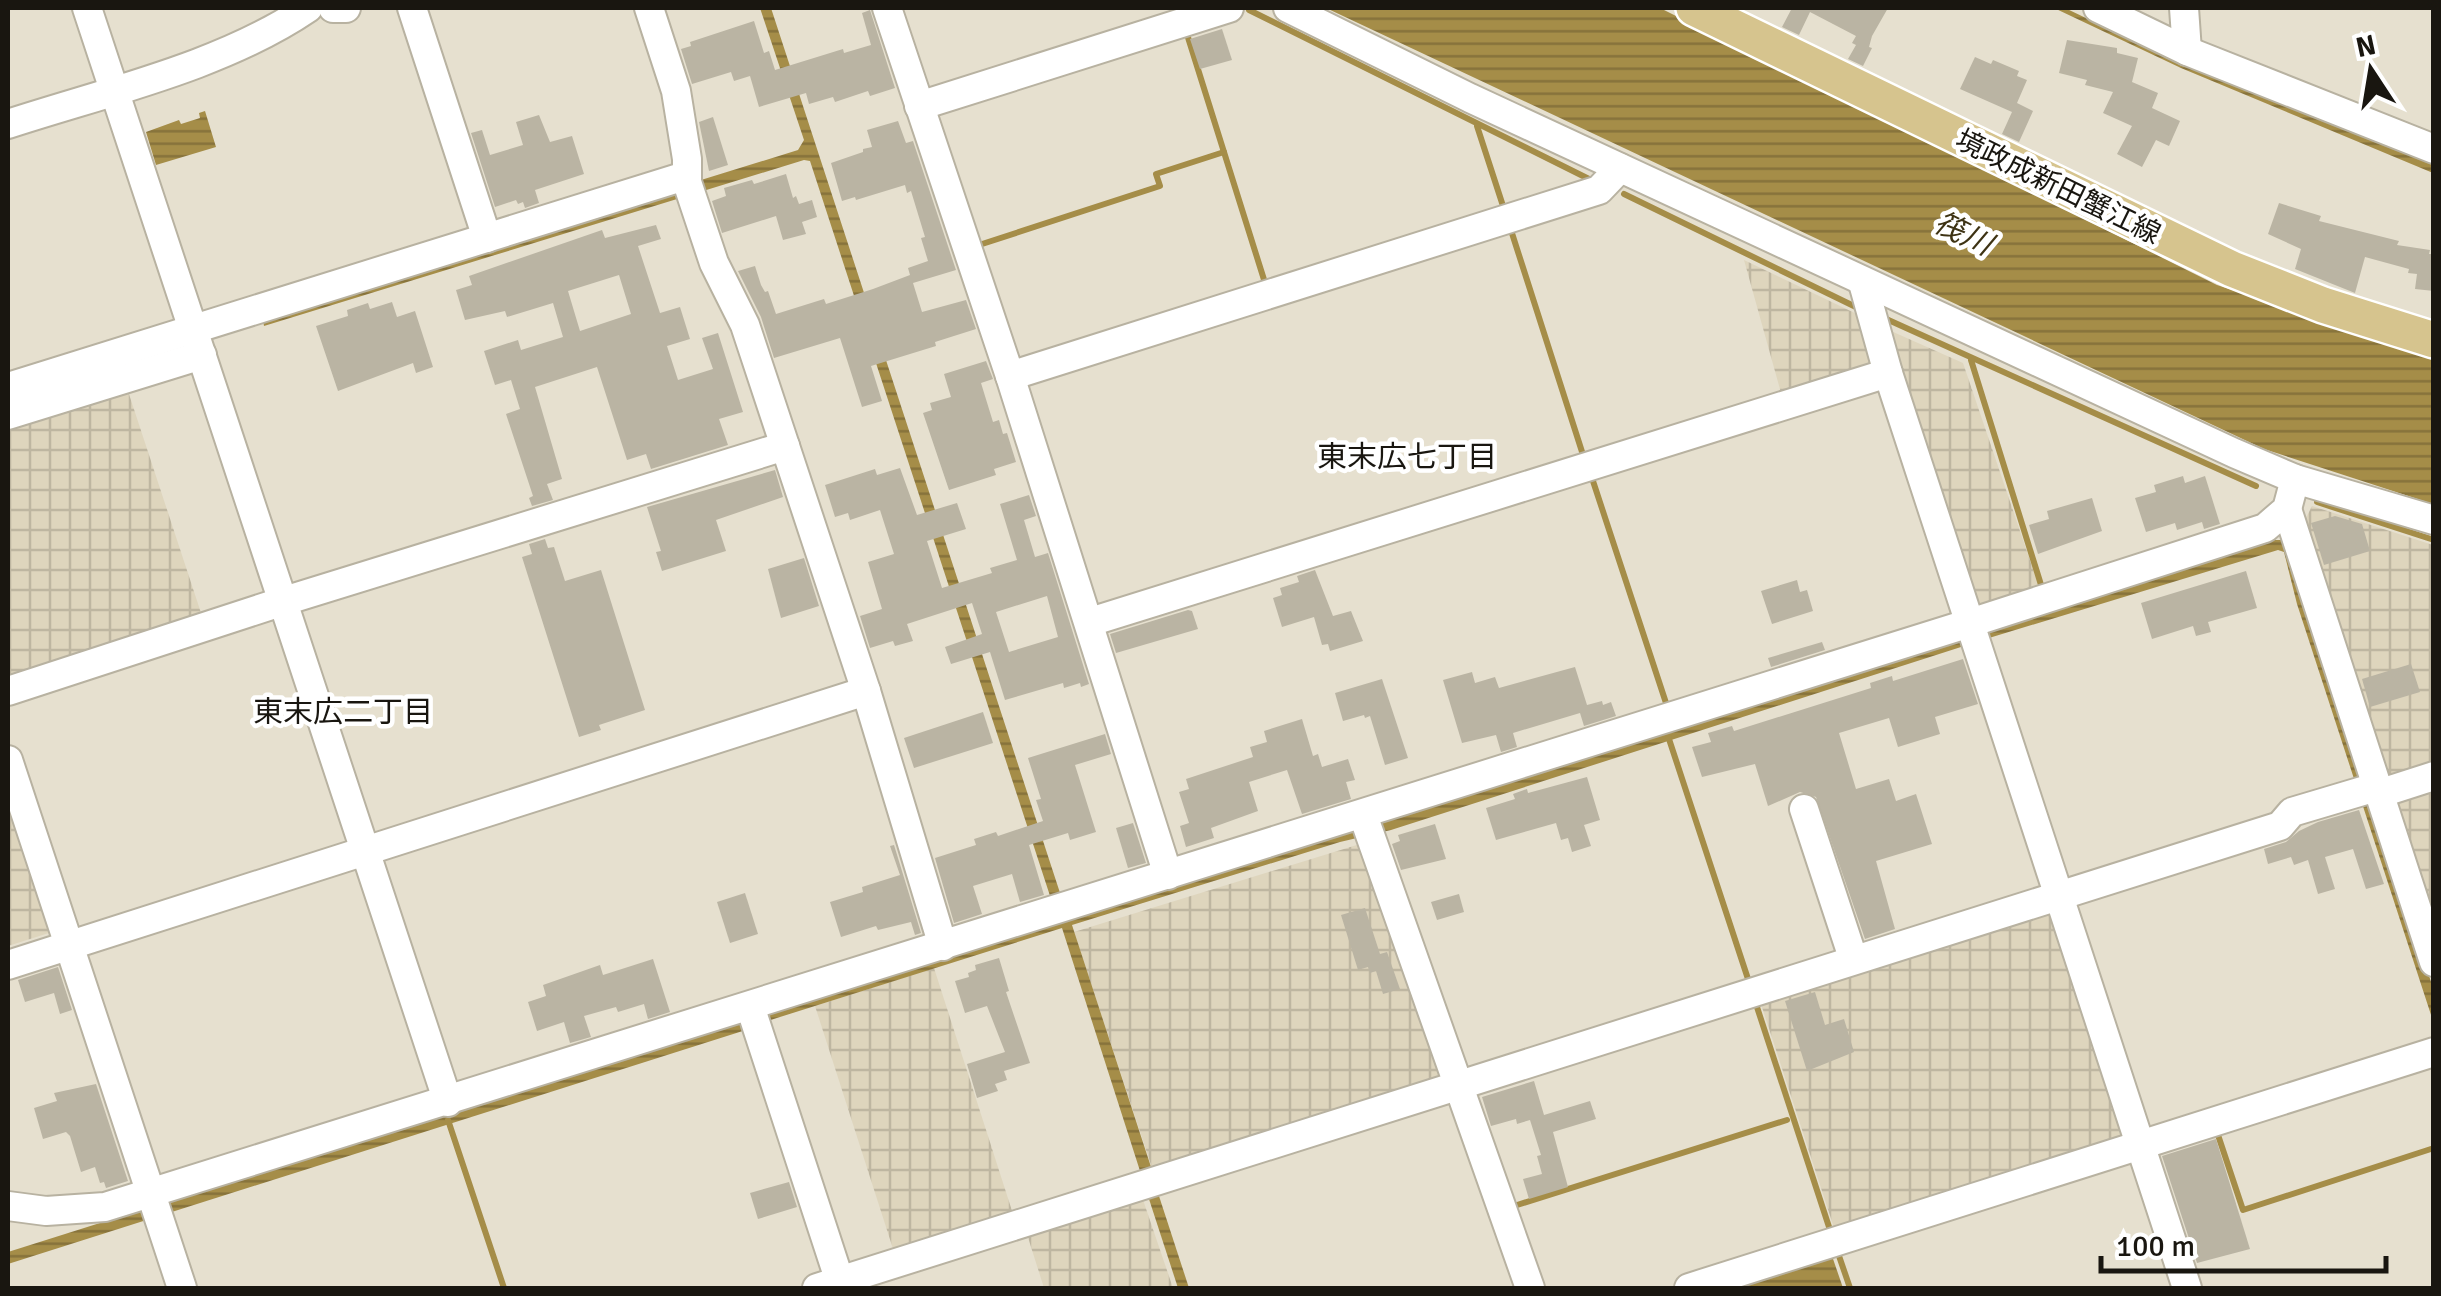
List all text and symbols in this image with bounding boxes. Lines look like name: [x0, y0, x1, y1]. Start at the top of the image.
north arrow: [2321, 20, 2421, 120]
text: N: [2353, 28, 2379, 65]
street label: 境政成新田蟹江線: [1950, 123, 2166, 251]
water label: 筏川: [1928, 204, 2001, 265]
district label: 東末広七丁目: [1317, 439, 1497, 476]
district label: 東末広二丁目: [253, 694, 433, 731]
scale bar: [2101, 1211, 2386, 1273]
text: 100 m: [2116, 1228, 2195, 1265]

